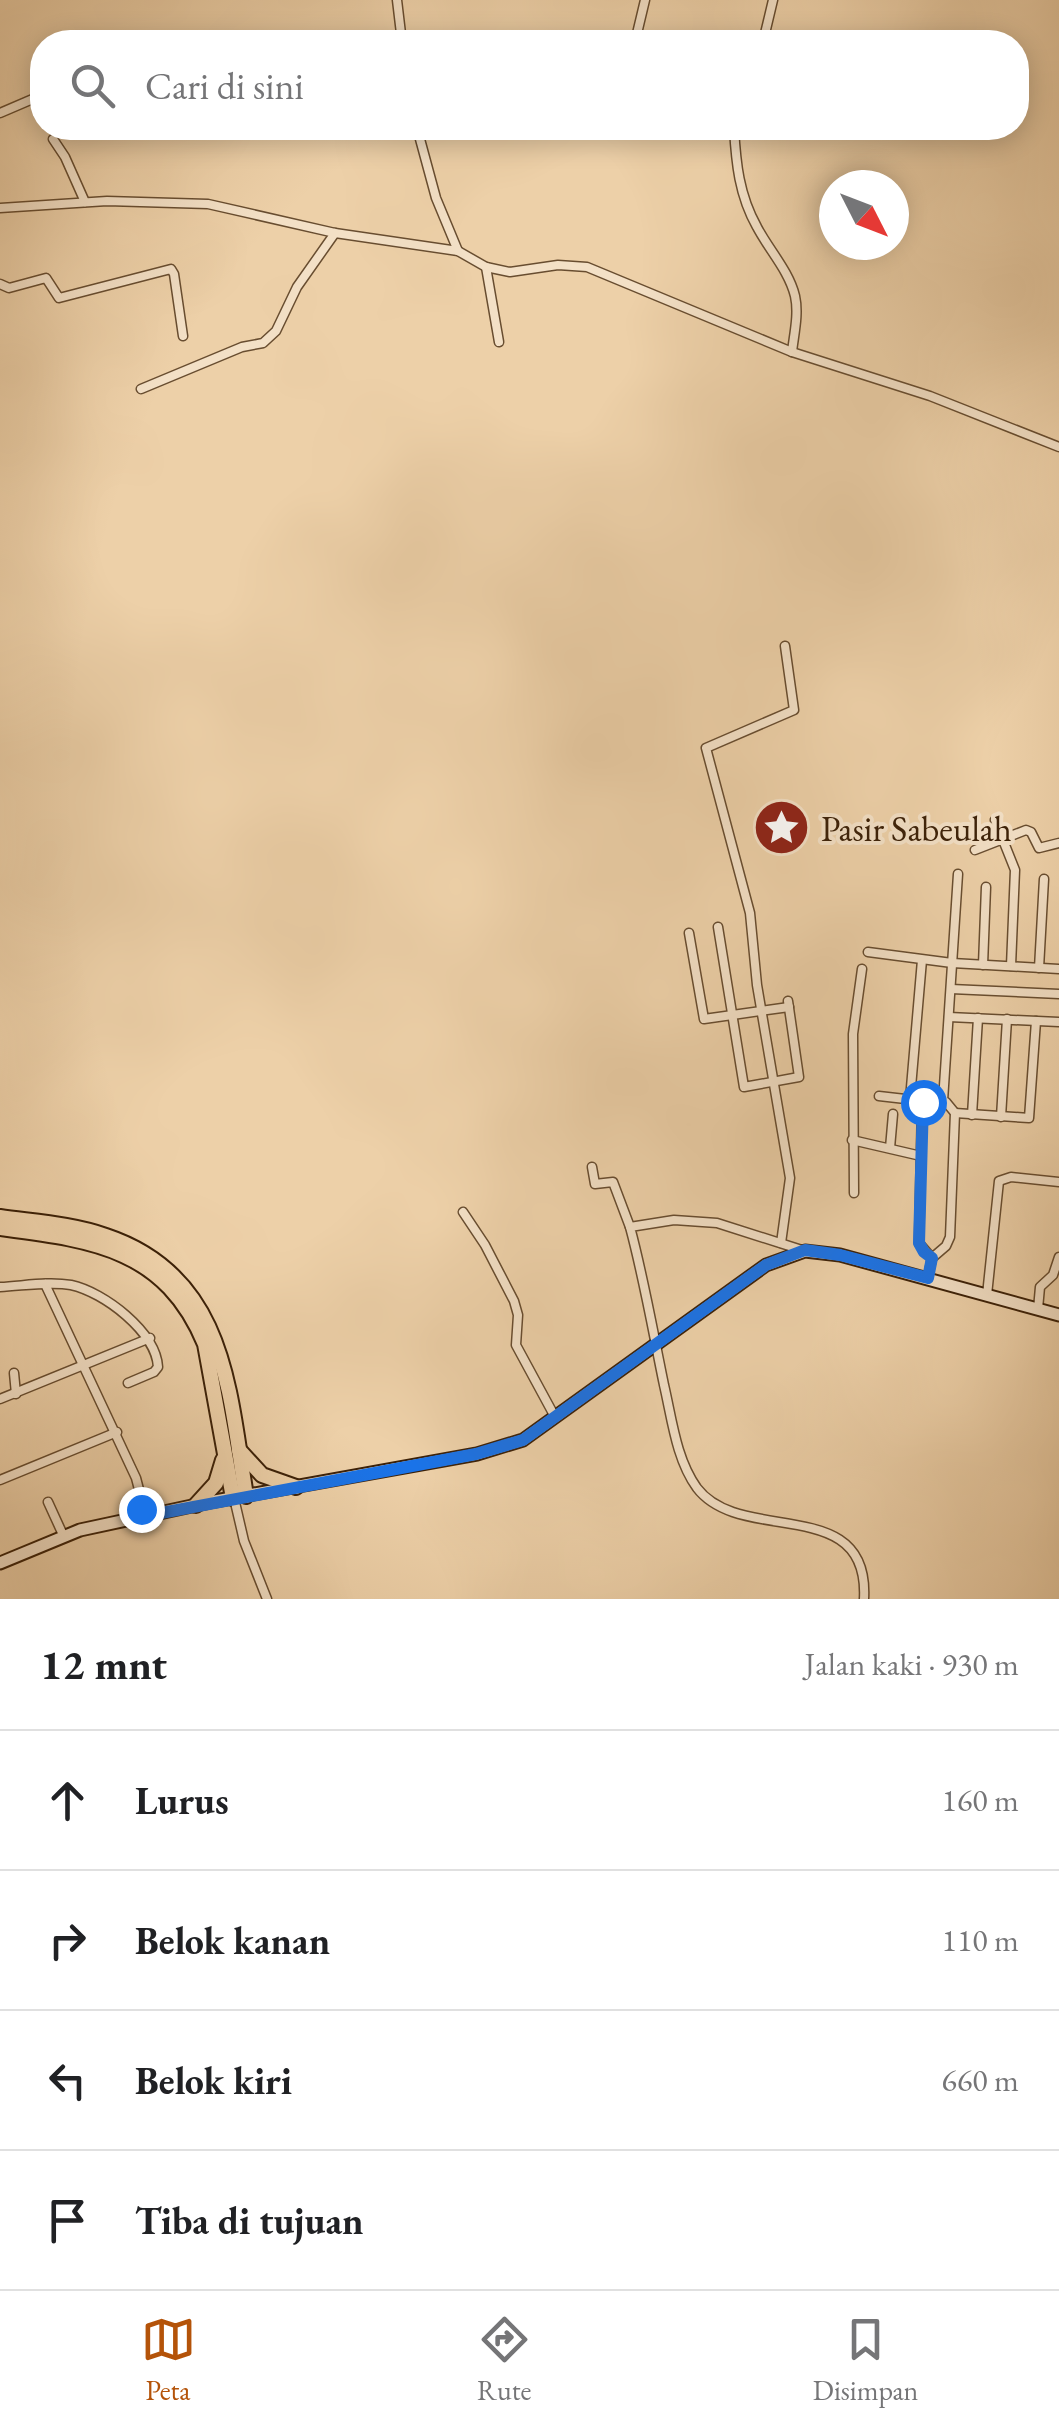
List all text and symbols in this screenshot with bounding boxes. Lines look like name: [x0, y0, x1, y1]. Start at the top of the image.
search box: [30, 30, 1029, 140]
icon: search: [65, 58, 120, 113]
text: Cari di sini: [145, 61, 304, 110]
north arrow: [819, 170, 909, 260]
place icon: Pasir Sabeulah: [752, 798, 812, 858]
place label: Pasir Sabeulah: [821, 806, 1012, 851]
route start: [901, 1080, 947, 1126]
route end: [119, 1487, 165, 1533]
text: 12 mnt: [40, 1637, 167, 1692]
text: Jalan kaki · 930 m: [804, 1643, 1019, 1685]
icon: ahead: [40, 1773, 95, 1828]
text: Lurus: [135, 1776, 229, 1825]
text: 160 m: [942, 1779, 1019, 1821]
icon: right: [40, 1913, 95, 1968]
text: Belok kanan: [135, 1916, 330, 1965]
text: 110 m: [942, 1919, 1019, 1961]
icon: left: [40, 2053, 95, 2108]
text: Belok kiri: [135, 2056, 292, 2105]
text: 660 m: [942, 2059, 1019, 2101]
icon: arrive: [40, 2193, 95, 2248]
text: Tiba di tujuan: [135, 2196, 364, 2245]
tab: Peta: [141, 2312, 196, 2408]
tab: Rute: [477, 2312, 532, 2408]
tab: Disimpan: [813, 2312, 918, 2408]

